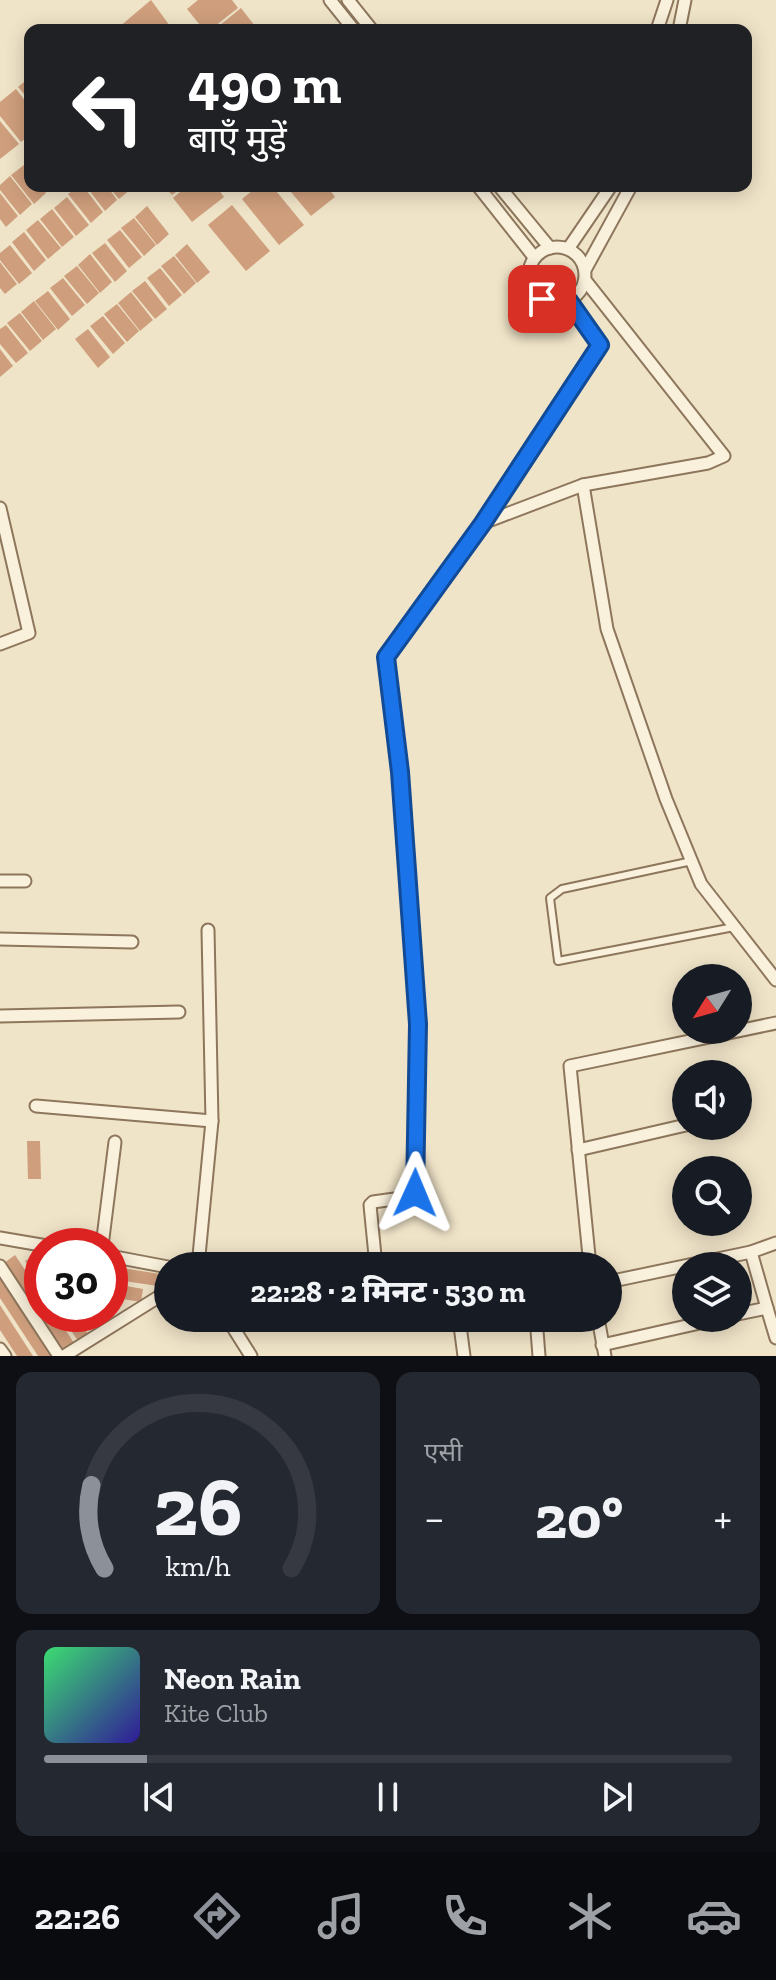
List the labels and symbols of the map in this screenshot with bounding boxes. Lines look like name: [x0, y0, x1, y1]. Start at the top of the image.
pin: [508, 265, 576, 333]
north arrow: [672, 964, 752, 1044]
position arrow: [373, 1151, 457, 1235]
speed limit sign: 30: [24, 1228, 128, 1332]

